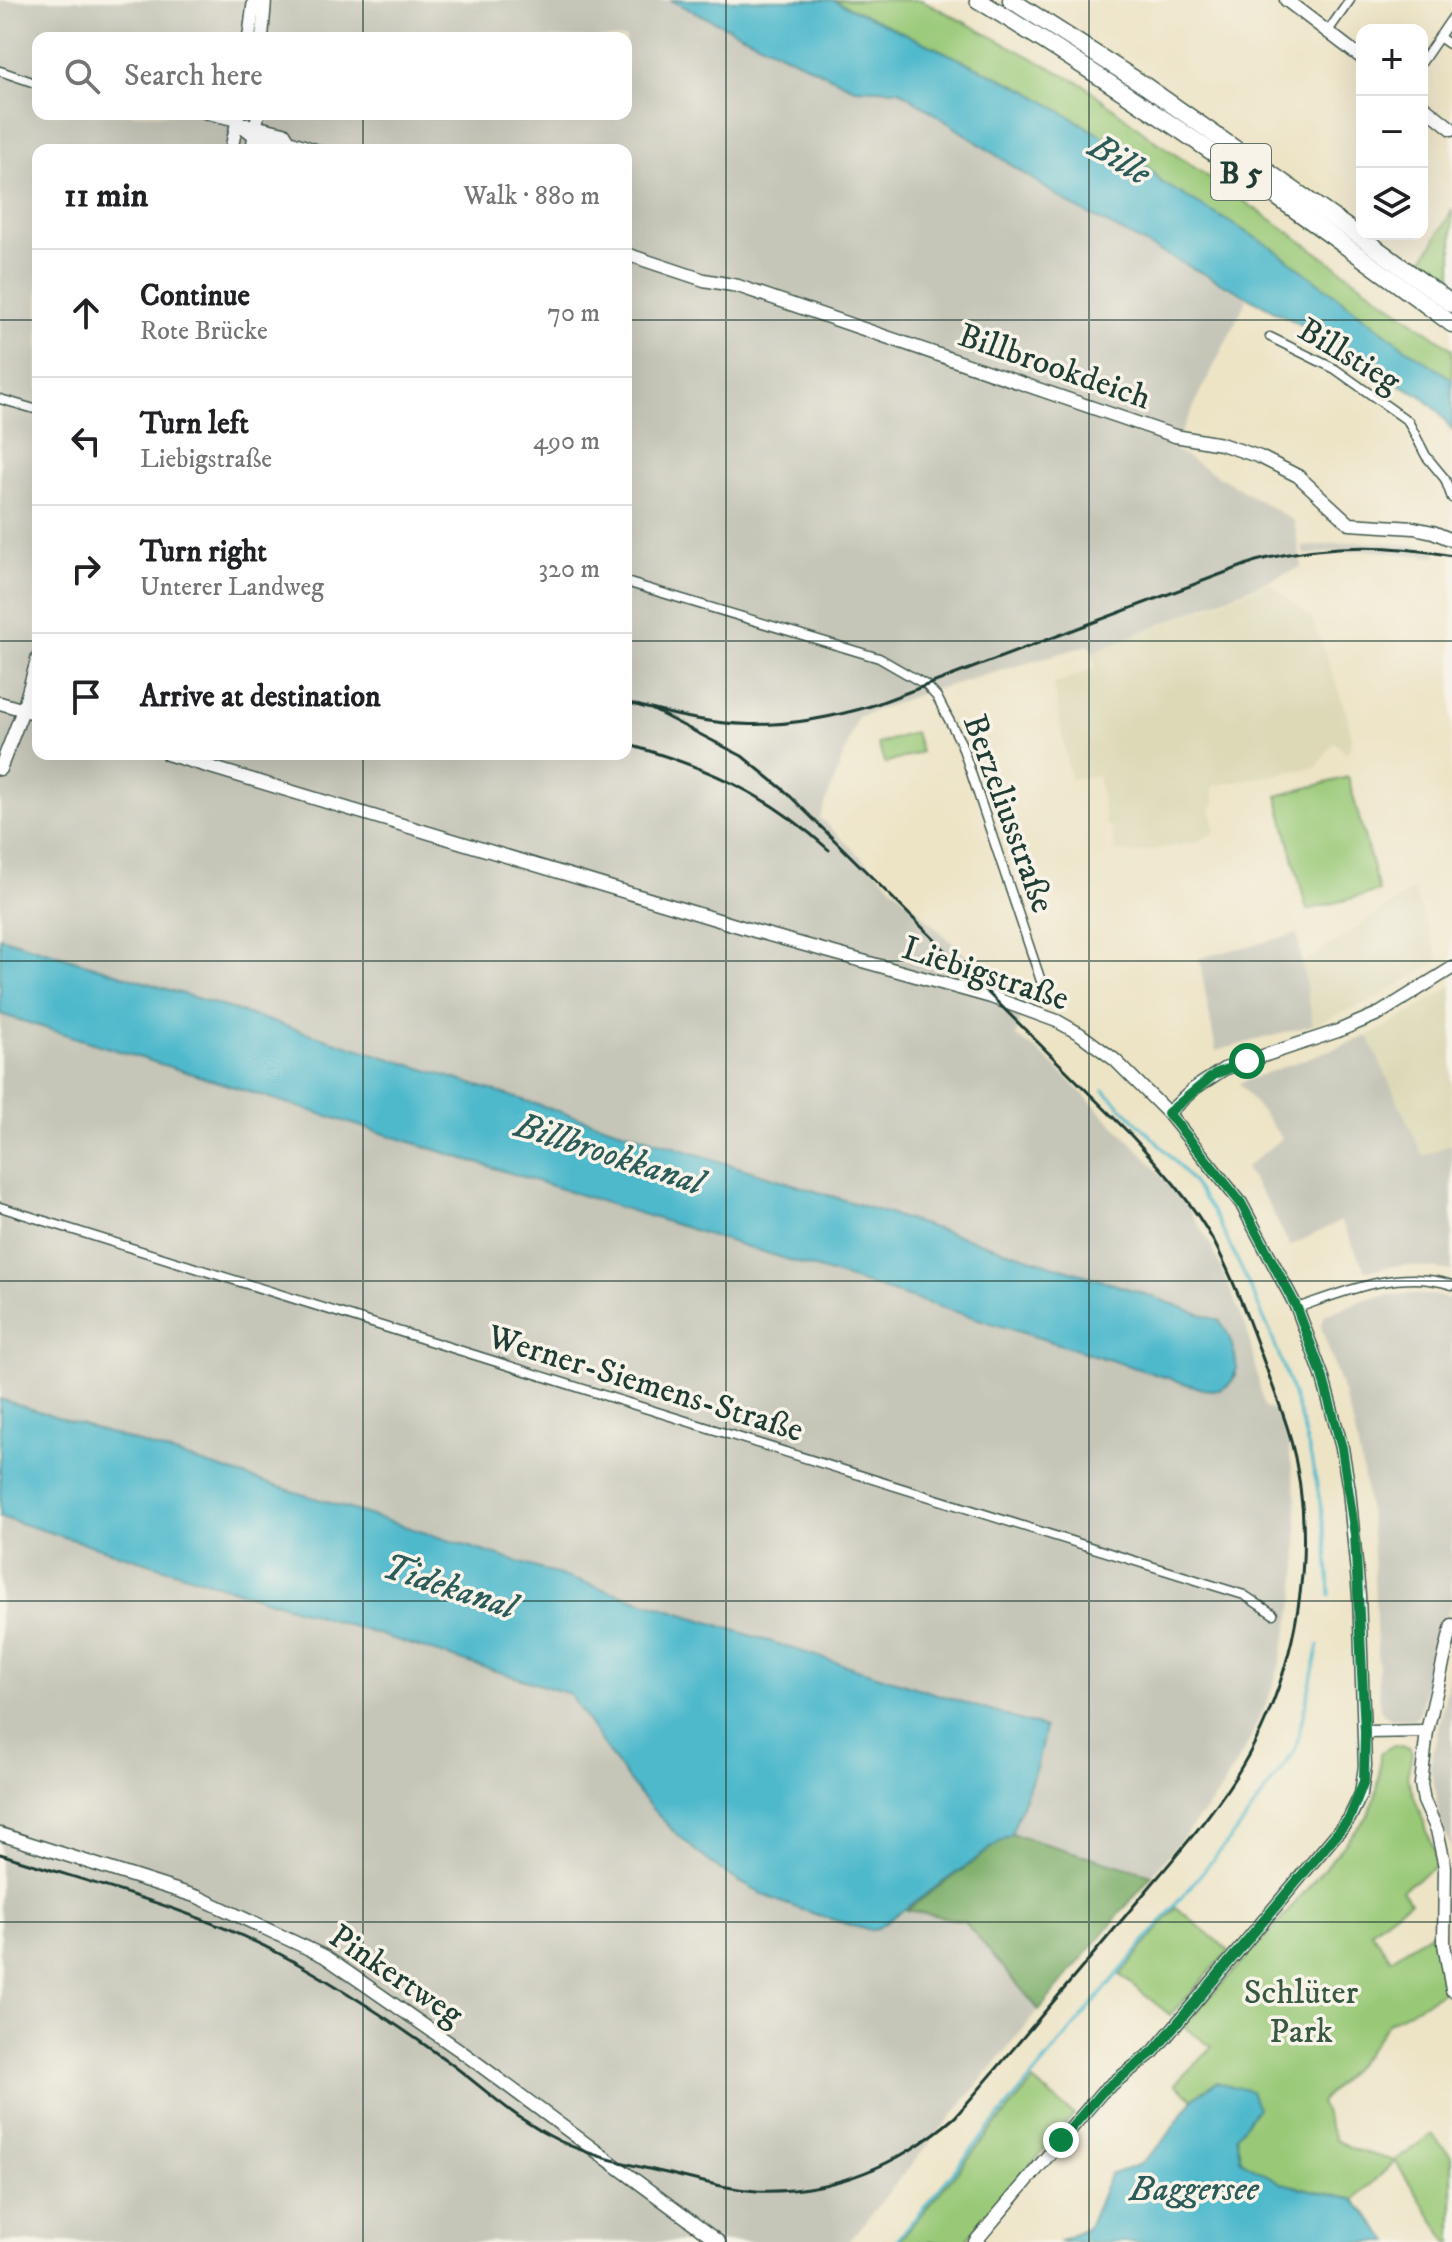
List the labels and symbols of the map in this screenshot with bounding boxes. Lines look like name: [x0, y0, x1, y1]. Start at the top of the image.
water label: Bille: [1079, 123, 1160, 196]
road number: B 5: [1211, 144, 1271, 200]
street label: Billstieg: [1290, 309, 1408, 403]
street label: Billbrookdeich: [953, 314, 1156, 419]
street label: Berzeliusstraße: [953, 709, 1063, 918]
street label: Liebigstraße: [897, 927, 1074, 1021]
route start: [1229, 1043, 1265, 1079]
water label: Billbrookkanal: [507, 1102, 713, 1207]
street label: Werner-Siemens-Straße: [482, 1316, 808, 1452]
water label: Tidekanal: [377, 1545, 525, 1631]
street label: Pinkertweg: [321, 1916, 471, 2036]
park label: Schlüter Park: [1244, 1972, 1359, 2053]
route end: [1043, 2122, 1079, 2158]
water label: Baggersee: [1127, 2167, 1259, 2212]

